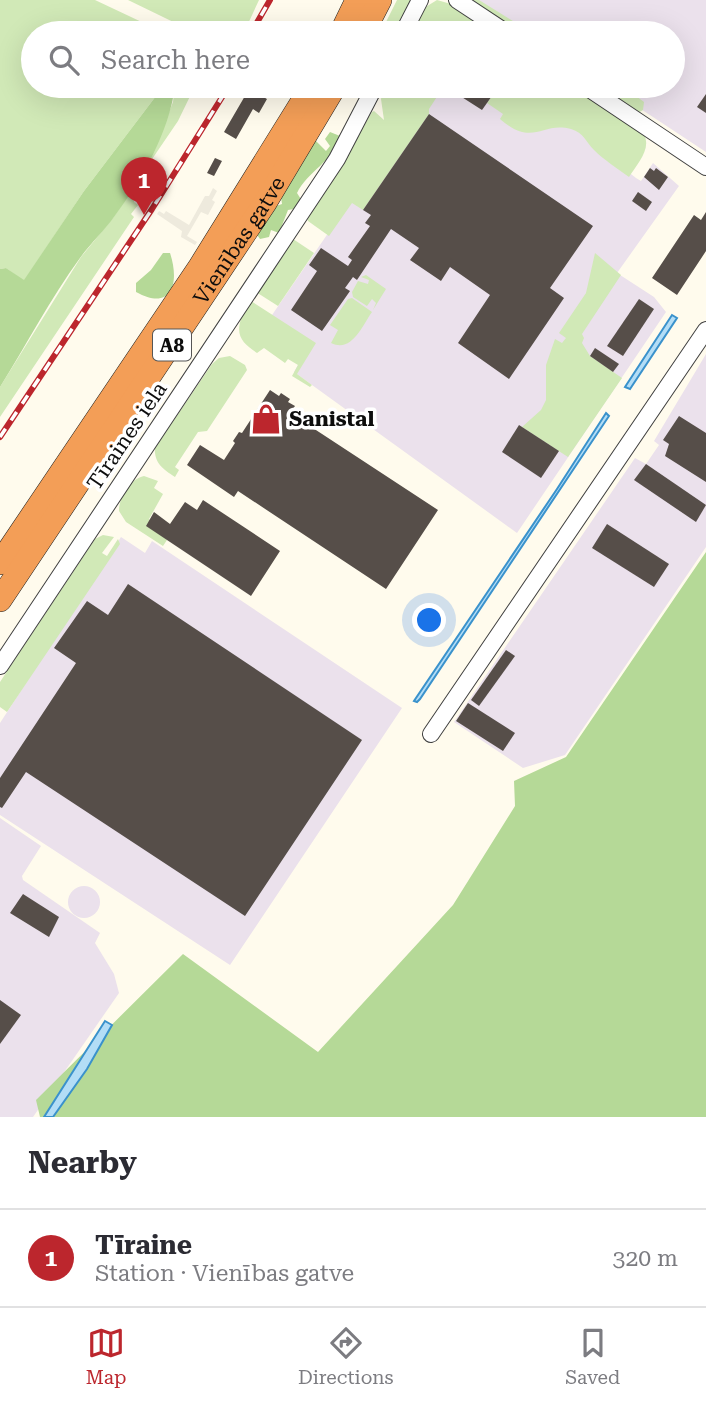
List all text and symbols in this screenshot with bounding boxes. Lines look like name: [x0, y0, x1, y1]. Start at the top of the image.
search box: [21, 21, 685, 98]
icon: search: [45, 41, 83, 79]
text: Search here: [101, 45, 250, 75]
pin: 1: [121, 157, 167, 215]
street label: Vienības gatve: [189, 172, 290, 309]
road number: A8: [153, 330, 191, 360]
street label: Tīraines iela: [82, 377, 172, 494]
shop icon: Sanistal: [249, 402, 283, 436]
place label: Sanistal: [289, 407, 374, 431]
your location: [412, 603, 446, 637]
text: Nearby: [28, 1145, 137, 1180]
text: Tīraine: [95, 1230, 192, 1260]
text: 1: [45, 1245, 57, 1272]
text: 320 m: [613, 1245, 678, 1272]
text: Station · Vienības gatve: [95, 1260, 354, 1287]
tab: Map: [86, 1324, 126, 1389]
tab: Directions: [298, 1324, 394, 1389]
tab: Saved: [565, 1324, 620, 1389]

